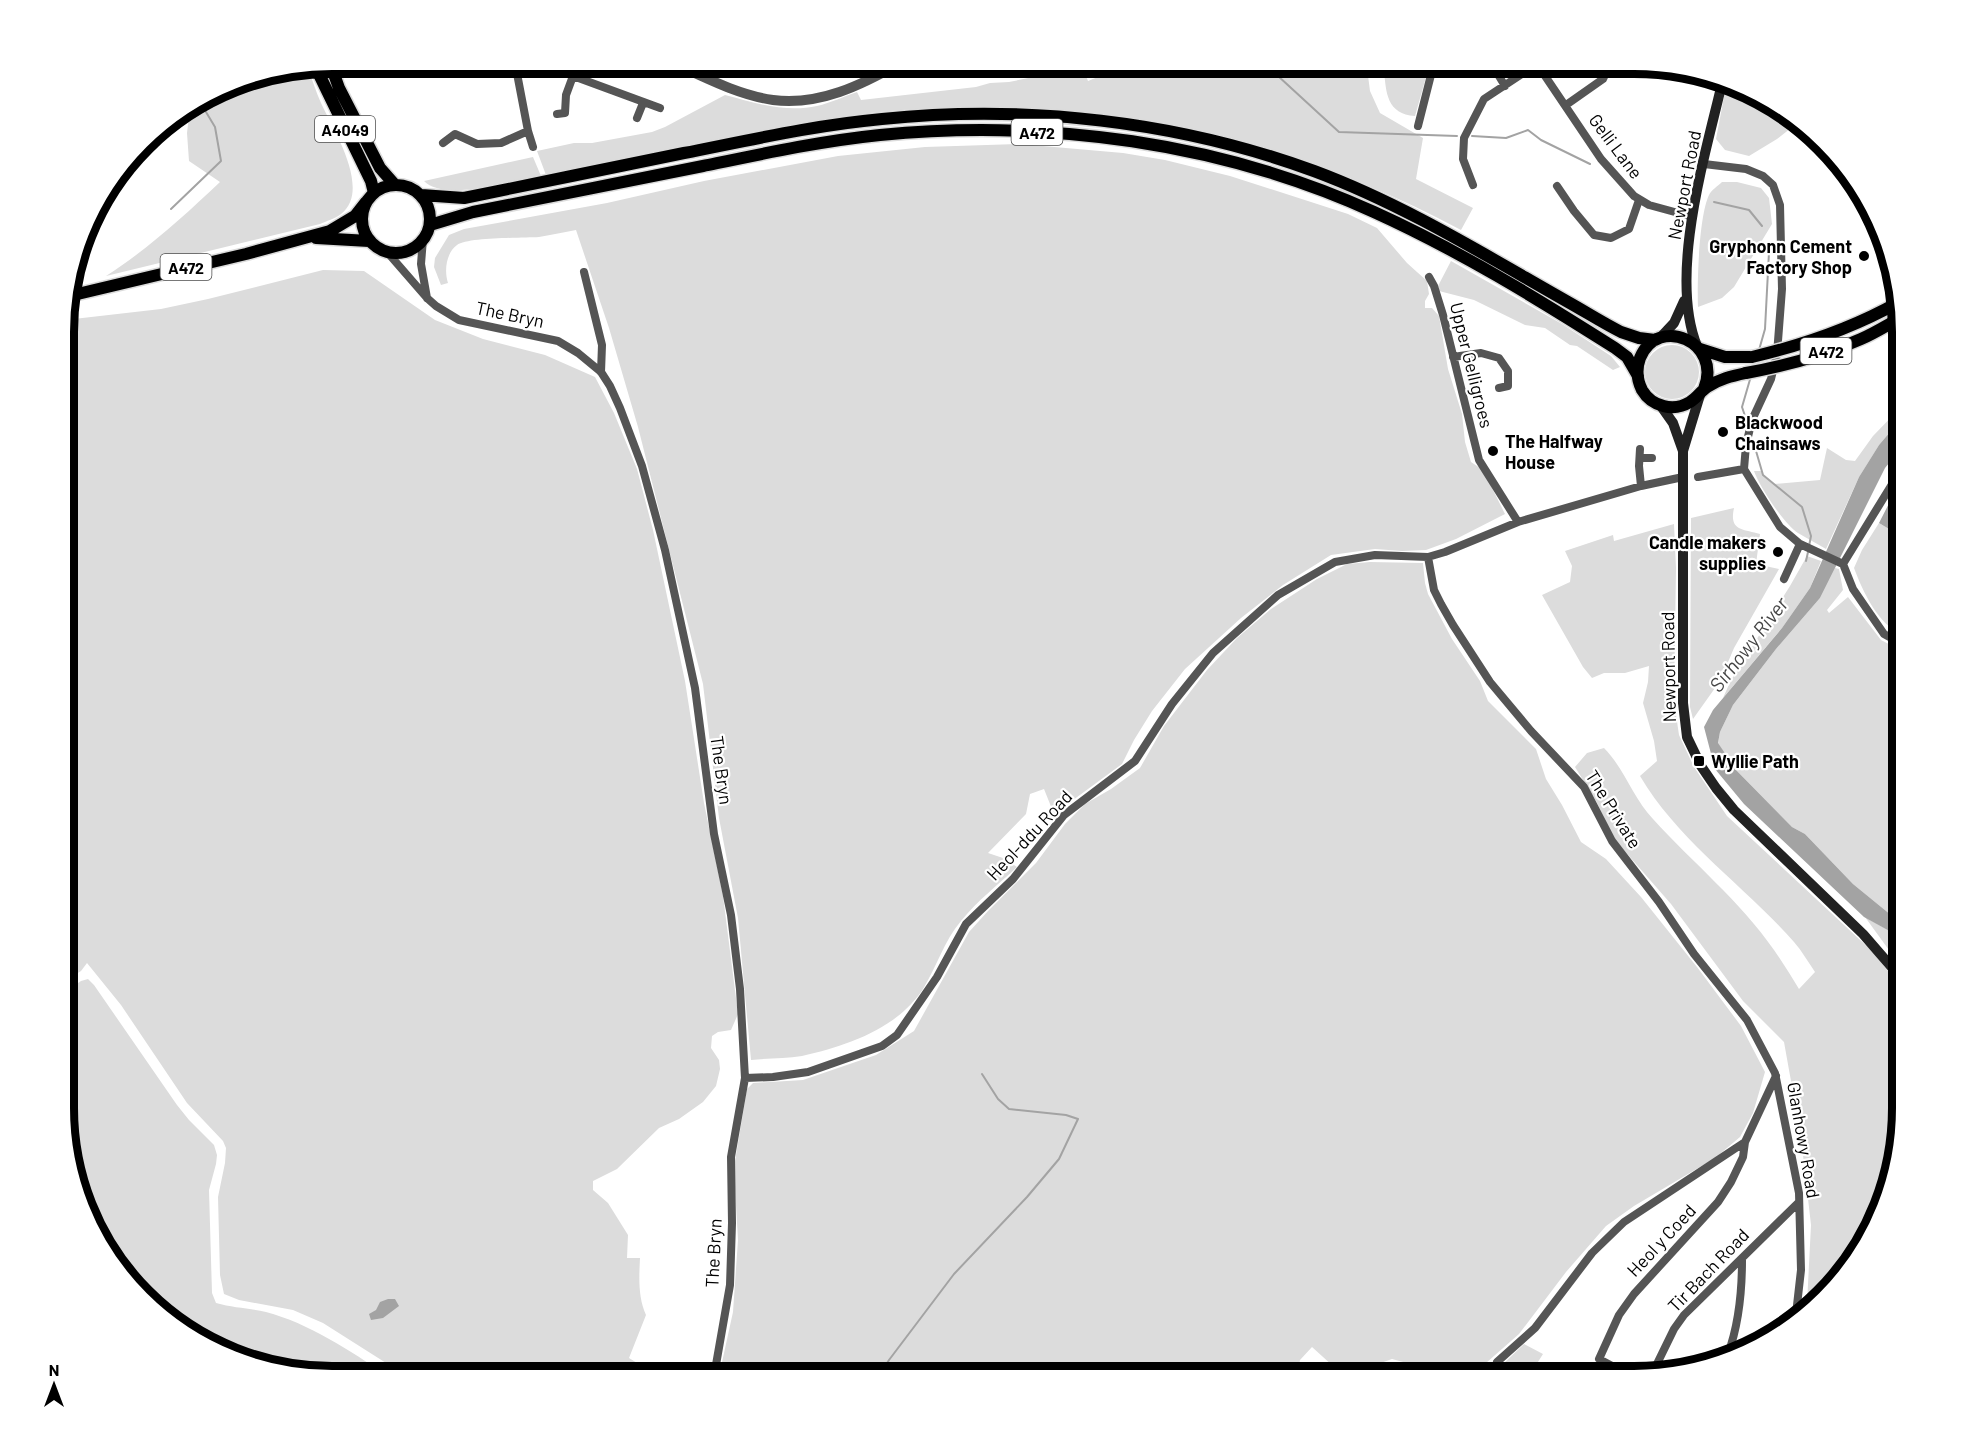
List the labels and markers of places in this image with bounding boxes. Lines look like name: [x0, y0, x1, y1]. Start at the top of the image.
place label: Gryphonn Cement Factory Shop: [1709, 235, 1852, 278]
marker: Gryphonn Cement Factory Shop: [1857, 249, 1871, 263]
place label: Blackwood Chainsaws: [1735, 411, 1823, 454]
marker: Blackwood Chainsaws: [1716, 425, 1730, 439]
place label: The Halfway House: [1505, 430, 1603, 473]
marker: The Halfway House: [1486, 444, 1500, 458]
place label: Candle makers supplies: [1649, 531, 1766, 574]
marker: Candle makers supplies: [1771, 545, 1785, 559]
place label: Wyllie Path: [1711, 750, 1799, 772]
marker: Wyllie Path: [1692, 754, 1706, 768]

